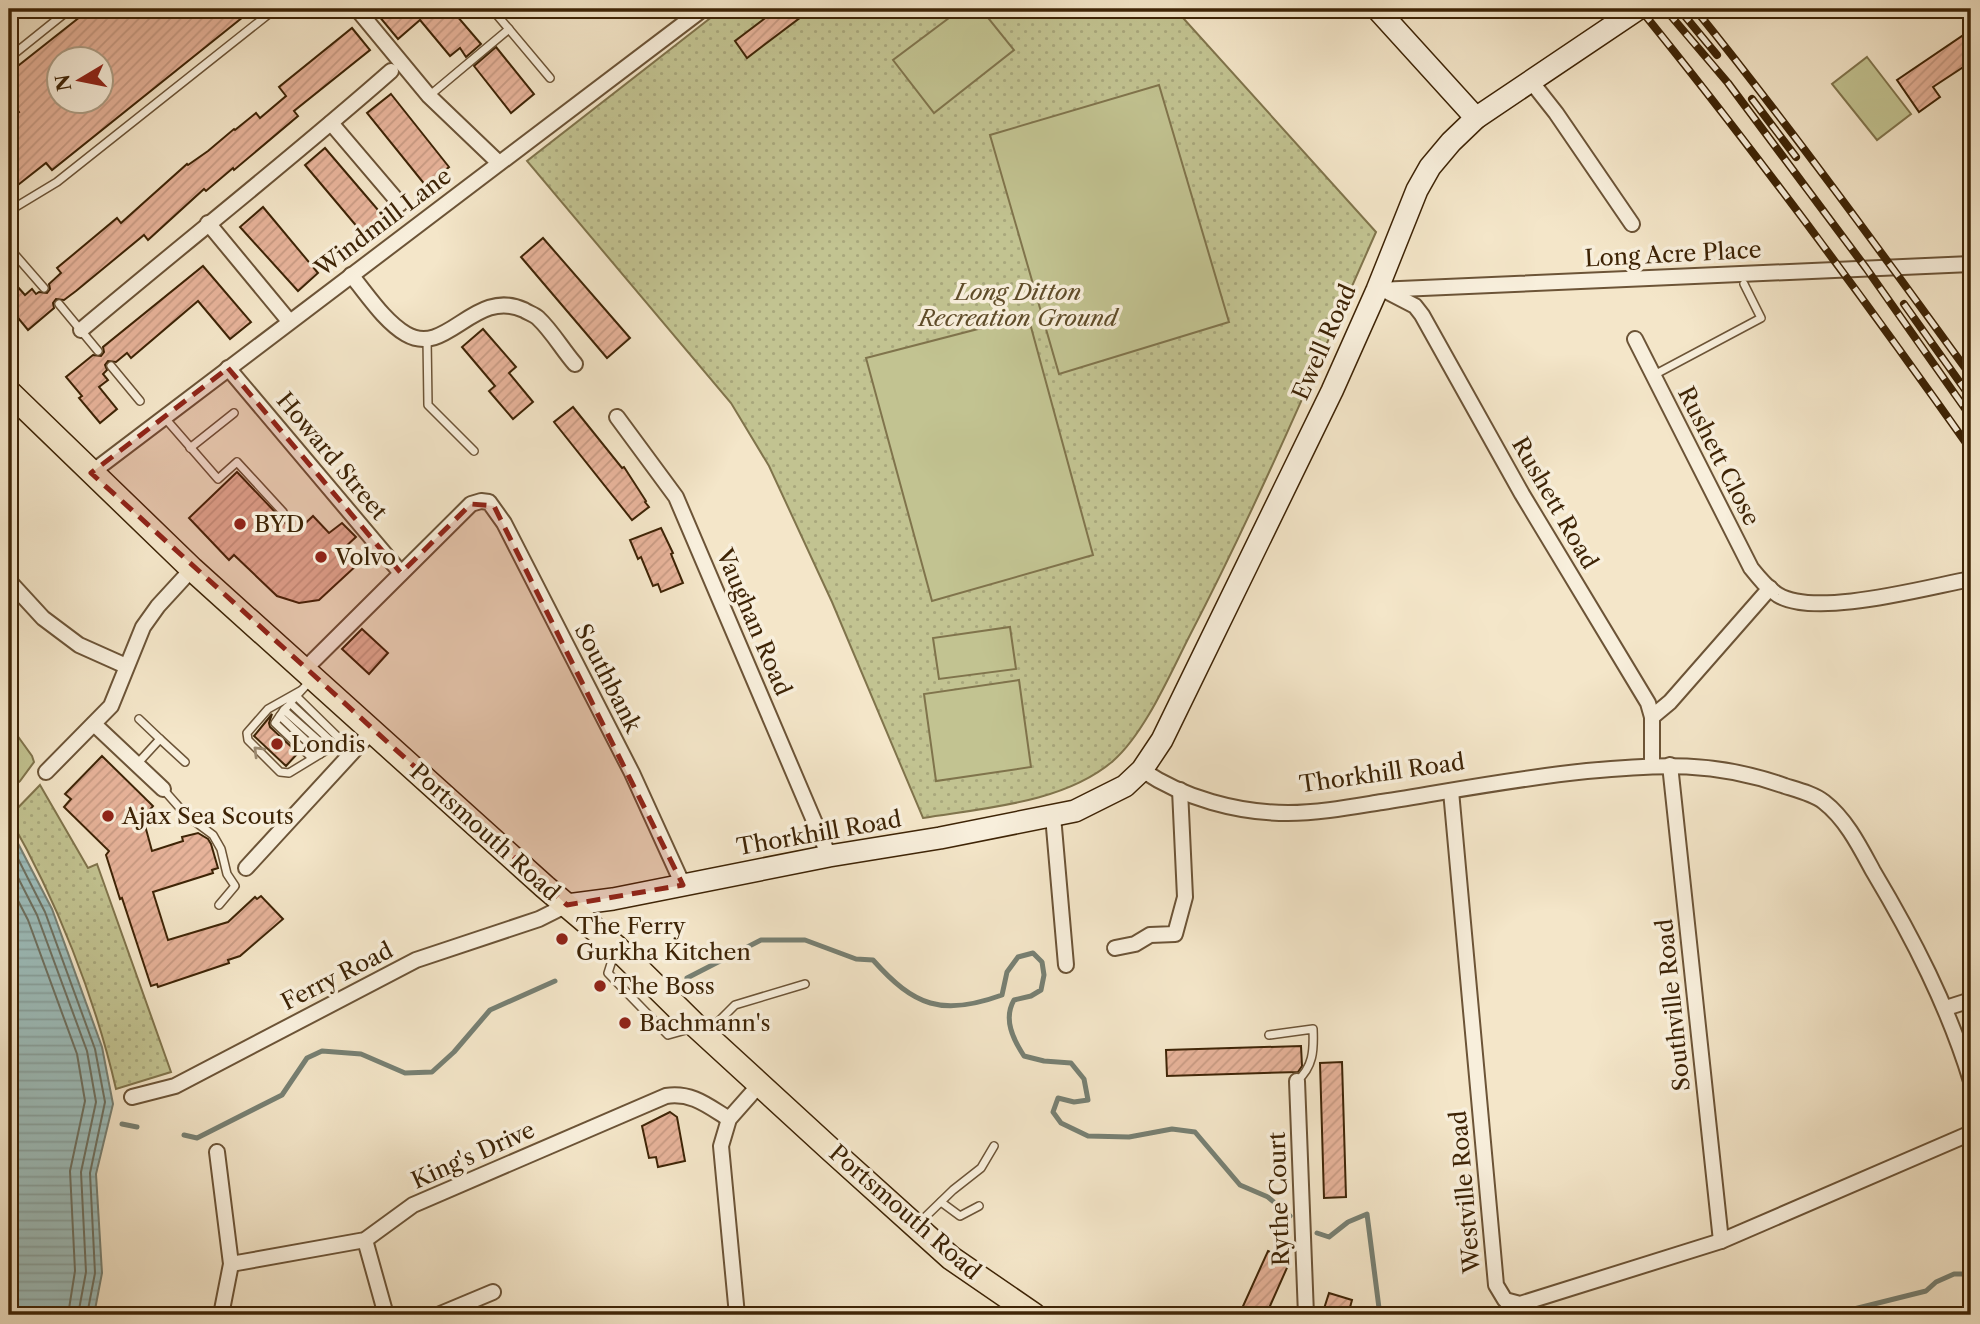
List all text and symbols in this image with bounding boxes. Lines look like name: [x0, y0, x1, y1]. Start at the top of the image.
north arrow: [46, 46, 116, 116]
text: N: [51, 73, 77, 93]
street label: Windmill Lane: [309, 162, 457, 283]
street label: Long Acre Place: [1584, 235, 1762, 273]
park label: Long Ditton Recreation Ground: [917, 278, 1120, 332]
street label: Ewell Road: [1286, 280, 1362, 404]
street label: Rushett Close: [1672, 382, 1766, 530]
street label: Howard Street: [271, 387, 393, 525]
street label: Rushett Road: [1506, 432, 1604, 574]
place label: BYD: [254, 510, 304, 538]
marker: BYD: [232, 516, 248, 532]
place label: Volvo: [334, 543, 396, 571]
street label: Vaughan Road: [710, 543, 798, 700]
marker: Volvo: [313, 549, 329, 565]
street label: Southbank: [569, 619, 648, 739]
place label: Londis: [291, 730, 366, 758]
marker: Londis: [269, 736, 285, 752]
one-way arrow: [254, 746, 267, 759]
street label: Thorkhill Road: [1297, 748, 1467, 798]
street label: Portsmouth Road: [404, 757, 566, 907]
place label: Ajax Sea Scouts: [121, 802, 294, 830]
street label: Thorkhill Road: [734, 805, 904, 861]
marker: Ajax Sea Scouts: [100, 808, 116, 824]
place label: The Ferry Gurkha Kitchen: [576, 912, 751, 966]
street label: Southville Road: [1650, 918, 1696, 1092]
marker: The Ferry Gurkha Kitchen: [554, 931, 570, 947]
street label: Ferry Road: [277, 936, 397, 1016]
place label: The Boss: [614, 972, 715, 1000]
marker: The Boss: [592, 978, 608, 994]
place label: Bachmann's: [639, 1009, 771, 1037]
marker: Bachmann's: [617, 1015, 633, 1031]
street label: Westville Road: [1444, 1110, 1486, 1275]
street label: King's Drive: [407, 1115, 539, 1195]
street label: Rythe Court: [1263, 1131, 1295, 1267]
street label: Portsmouth Road: [823, 1139, 987, 1285]

